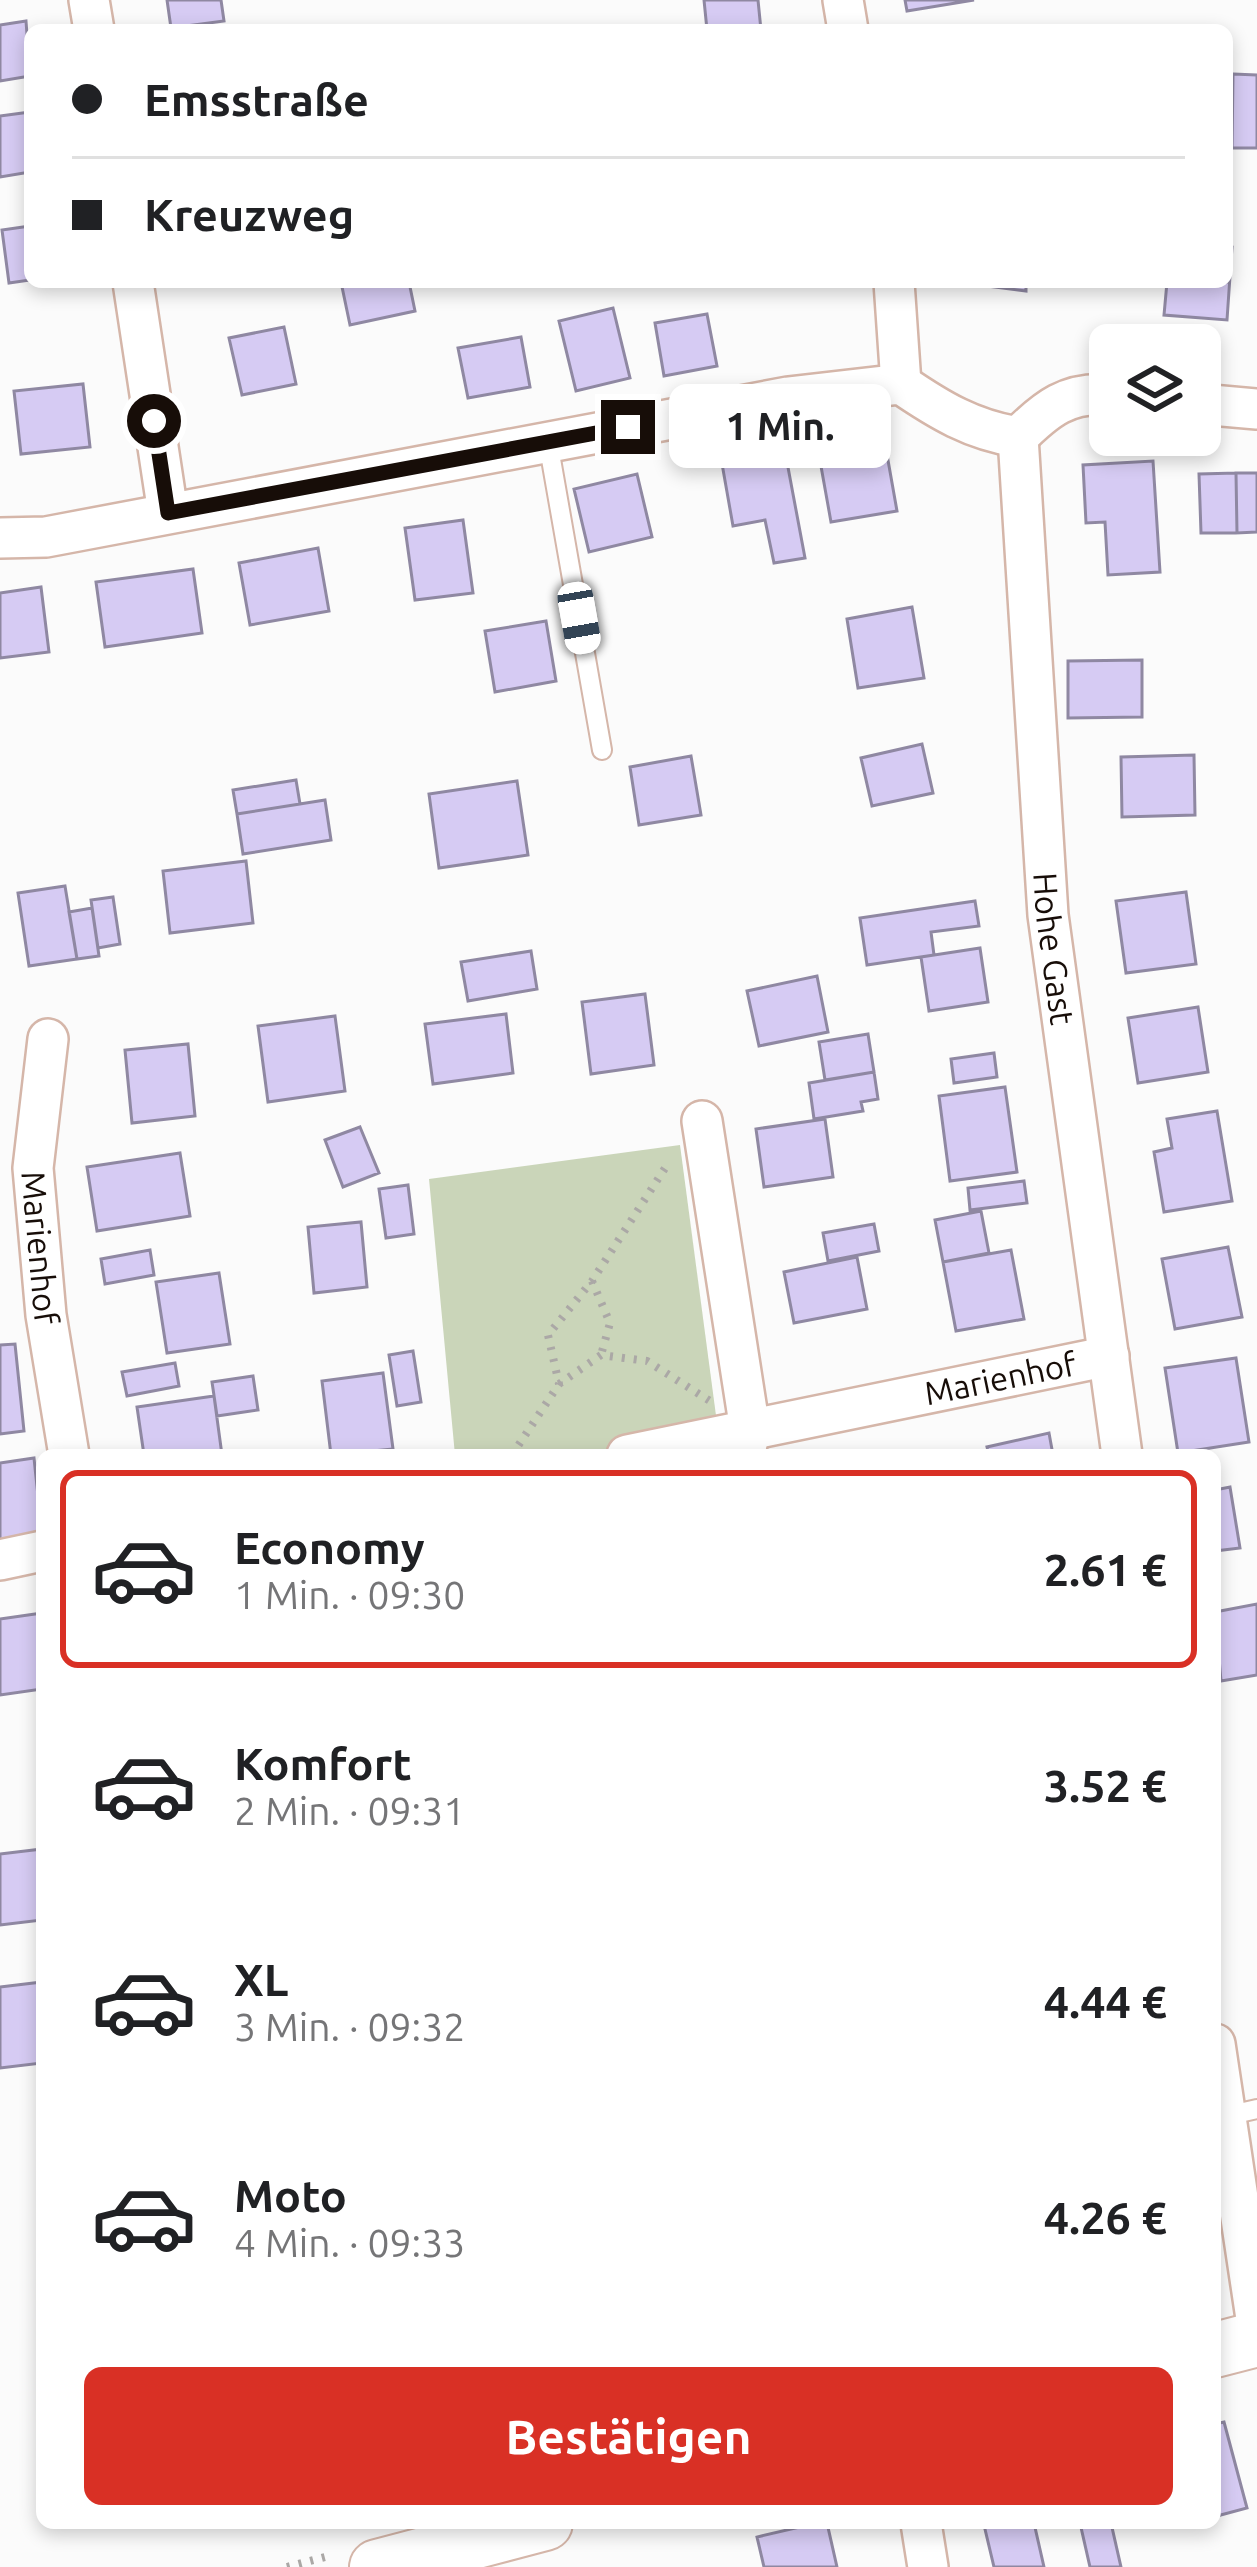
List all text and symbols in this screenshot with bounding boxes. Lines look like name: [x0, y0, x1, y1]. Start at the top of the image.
text: Emsstraße: [144, 74, 369, 125]
text: Kreuzweg: [144, 189, 354, 240]
map controls: [1089, 324, 1221, 456]
button: layers: [1089, 324, 1221, 456]
callout: 1 Min.: [670, 385, 892, 469]
route start: [127, 394, 181, 448]
route end: [601, 400, 655, 454]
text: 1 Min.: [725, 404, 835, 447]
car: [555, 579, 603, 657]
street label: Hohe Gast: [1027, 871, 1082, 1027]
street label: Marienhof: [15, 1169, 66, 1328]
street label: Marienhof: [921, 1344, 1080, 1411]
icon: car: [90, 1515, 198, 1623]
text: Economy: [234, 1522, 425, 1573]
text: 2.61 €: [1044, 1544, 1167, 1595]
text: 1 Min. · 09:30: [234, 1573, 465, 1616]
icon: car: [90, 1731, 198, 1839]
text: Komfort: [234, 1738, 412, 1789]
text: 3.52 €: [1044, 1760, 1167, 1811]
text: 2 Min. · 09:31: [234, 1789, 465, 1832]
icon: car: [90, 1947, 198, 2055]
text: XL: [234, 1954, 288, 2005]
text: 4.44 €: [1044, 1976, 1167, 2027]
text: 3 Min. · 09:32: [234, 2005, 465, 2048]
icon: car: [90, 2163, 198, 2271]
text: Moto: [234, 2170, 347, 2221]
text: 4.26 €: [1044, 2192, 1167, 2243]
text: 4 Min. · 09:33: [234, 2221, 465, 2264]
button: Bestätigen: [84, 2367, 1173, 2505]

